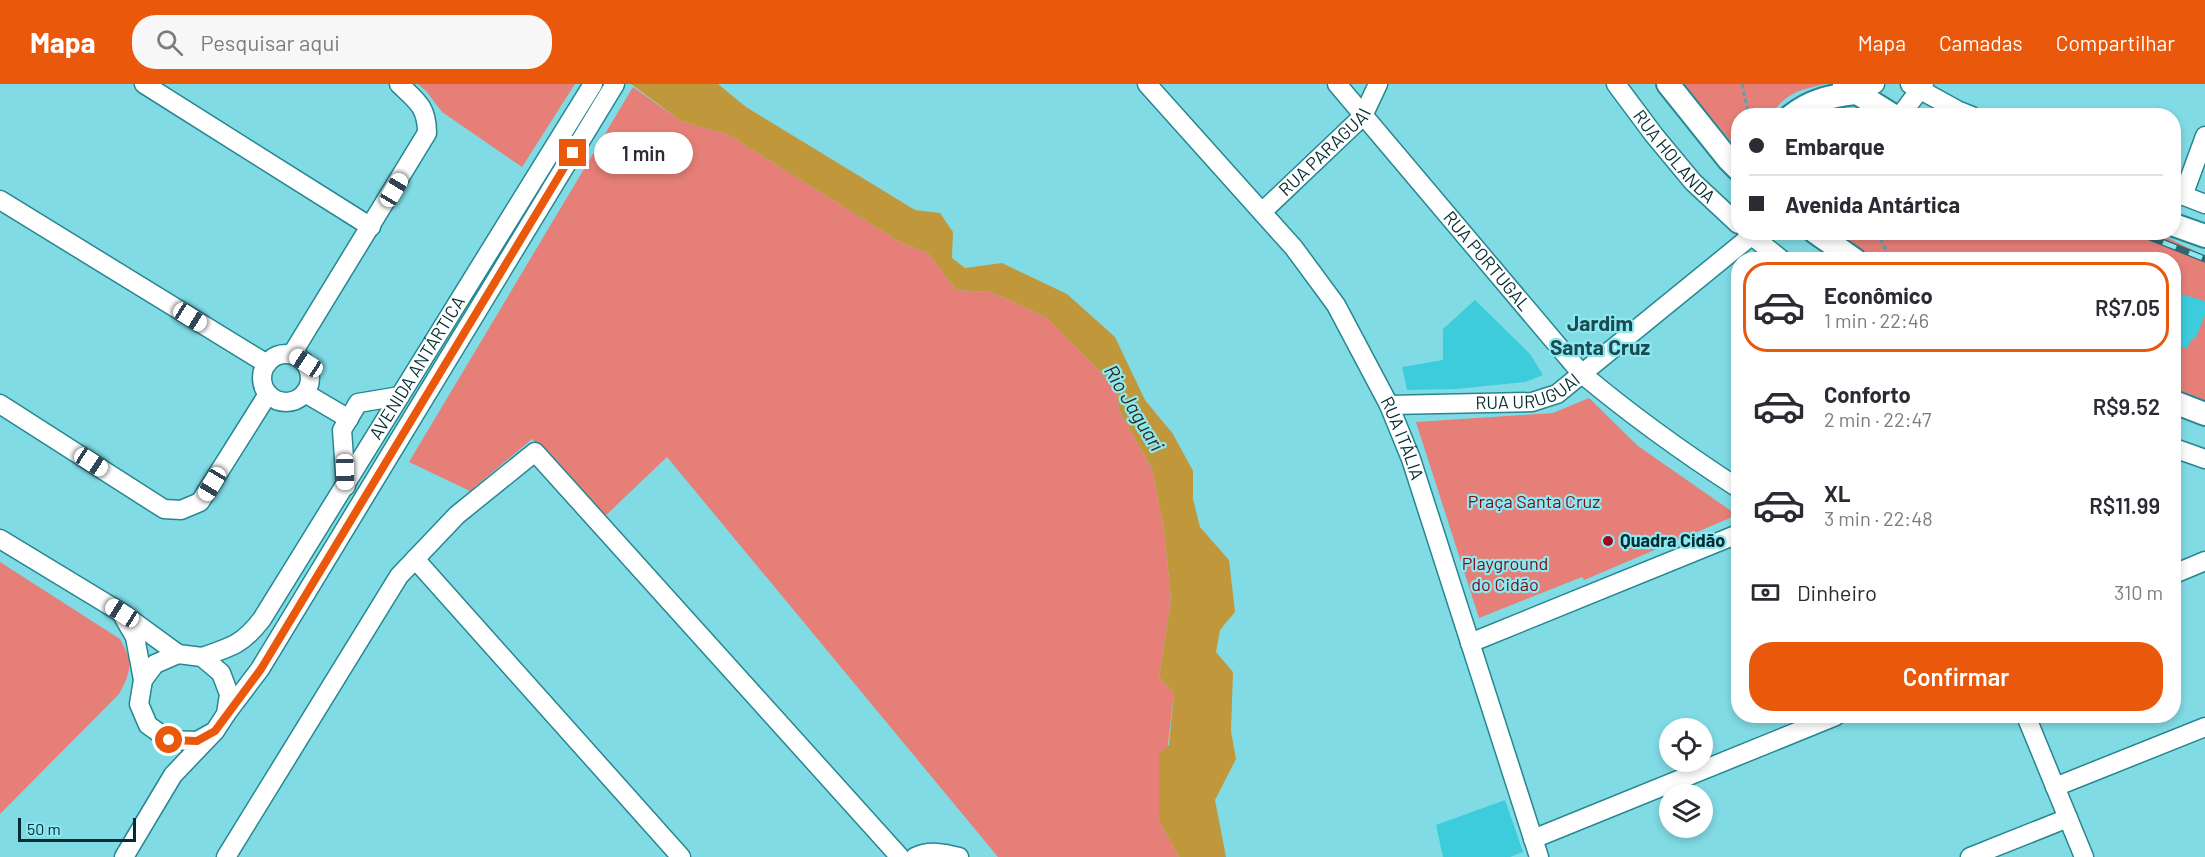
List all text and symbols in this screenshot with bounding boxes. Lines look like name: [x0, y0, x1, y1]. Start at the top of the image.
search box: [132, 15, 552, 69]
text: Mapa: [30, 25, 96, 59]
icon: search: [153, 26, 186, 59]
text: Pesquisar aqui: [201, 29, 340, 55]
text: Mapa: [1858, 30, 1906, 55]
text: Camadas: [1939, 30, 2023, 55]
text: Compartilhar: [2056, 30, 2175, 55]
street label: RUA PARAGUAI: [1274, 104, 1375, 200]
street label: RUA HOLANDA: [1629, 105, 1720, 207]
callout: 1 min: [594, 132, 693, 174]
text: Embarque: [1785, 133, 1885, 159]
route end: [559, 139, 586, 166]
text: 1 min: [622, 141, 665, 165]
car: [377, 170, 411, 210]
text: Avenida Antártica: [1785, 191, 1960, 217]
street label: RUA PORTUGAL: [1439, 206, 1536, 315]
icon: car: [1752, 280, 1806, 334]
text: Econômico: [1824, 282, 1933, 308]
street label: AVENIDA ANTÁRTICA: [364, 292, 469, 443]
text: R$7.05: [2095, 294, 2160, 320]
car: [170, 300, 210, 334]
text: 1 min · 22:46: [1824, 308, 1929, 332]
district label: Jardim Santa Cruz: [1550, 310, 1650, 359]
car: [286, 346, 326, 380]
water label: Rio Jaguari: [1100, 360, 1170, 455]
street label: RUA URUGUAI: [1475, 368, 1584, 413]
icon: car: [1752, 379, 1806, 433]
text: Conforto: [1824, 381, 1911, 407]
street label: RUA ITÁLIA: [1376, 392, 1429, 482]
text: R$9.52: [2093, 393, 2160, 419]
text: 2 min · 22:47: [1824, 407, 1931, 431]
car: [71, 445, 111, 479]
car: [336, 454, 354, 490]
car: [195, 464, 229, 504]
icon: car: [1752, 478, 1806, 532]
text: XL: [1824, 480, 1850, 506]
park label: Praça Santa Cruz: [1468, 490, 1600, 512]
text: R$11.99: [2089, 492, 2160, 518]
text: 3 min · 22:48: [1824, 506, 1933, 530]
place label: Quadra Cidão: [1620, 529, 1725, 551]
marker: Quadra Cidão: [1601, 534, 1615, 548]
park label: Playground do Cidão: [1462, 552, 1548, 595]
icon: cash: [1749, 576, 1782, 609]
text: Dinheiro: [1797, 579, 1877, 605]
text: 310 m: [2114, 580, 2163, 604]
car: [102, 596, 142, 630]
button: Confirmar: [1749, 642, 2163, 711]
map controls: [1659, 718, 1713, 838]
button: locate: [1659, 718, 1713, 772]
route start: [155, 726, 182, 753]
button: layers: [1659, 784, 1713, 838]
scale bar: [18, 815, 136, 842]
text: 50 m: [27, 819, 61, 838]

